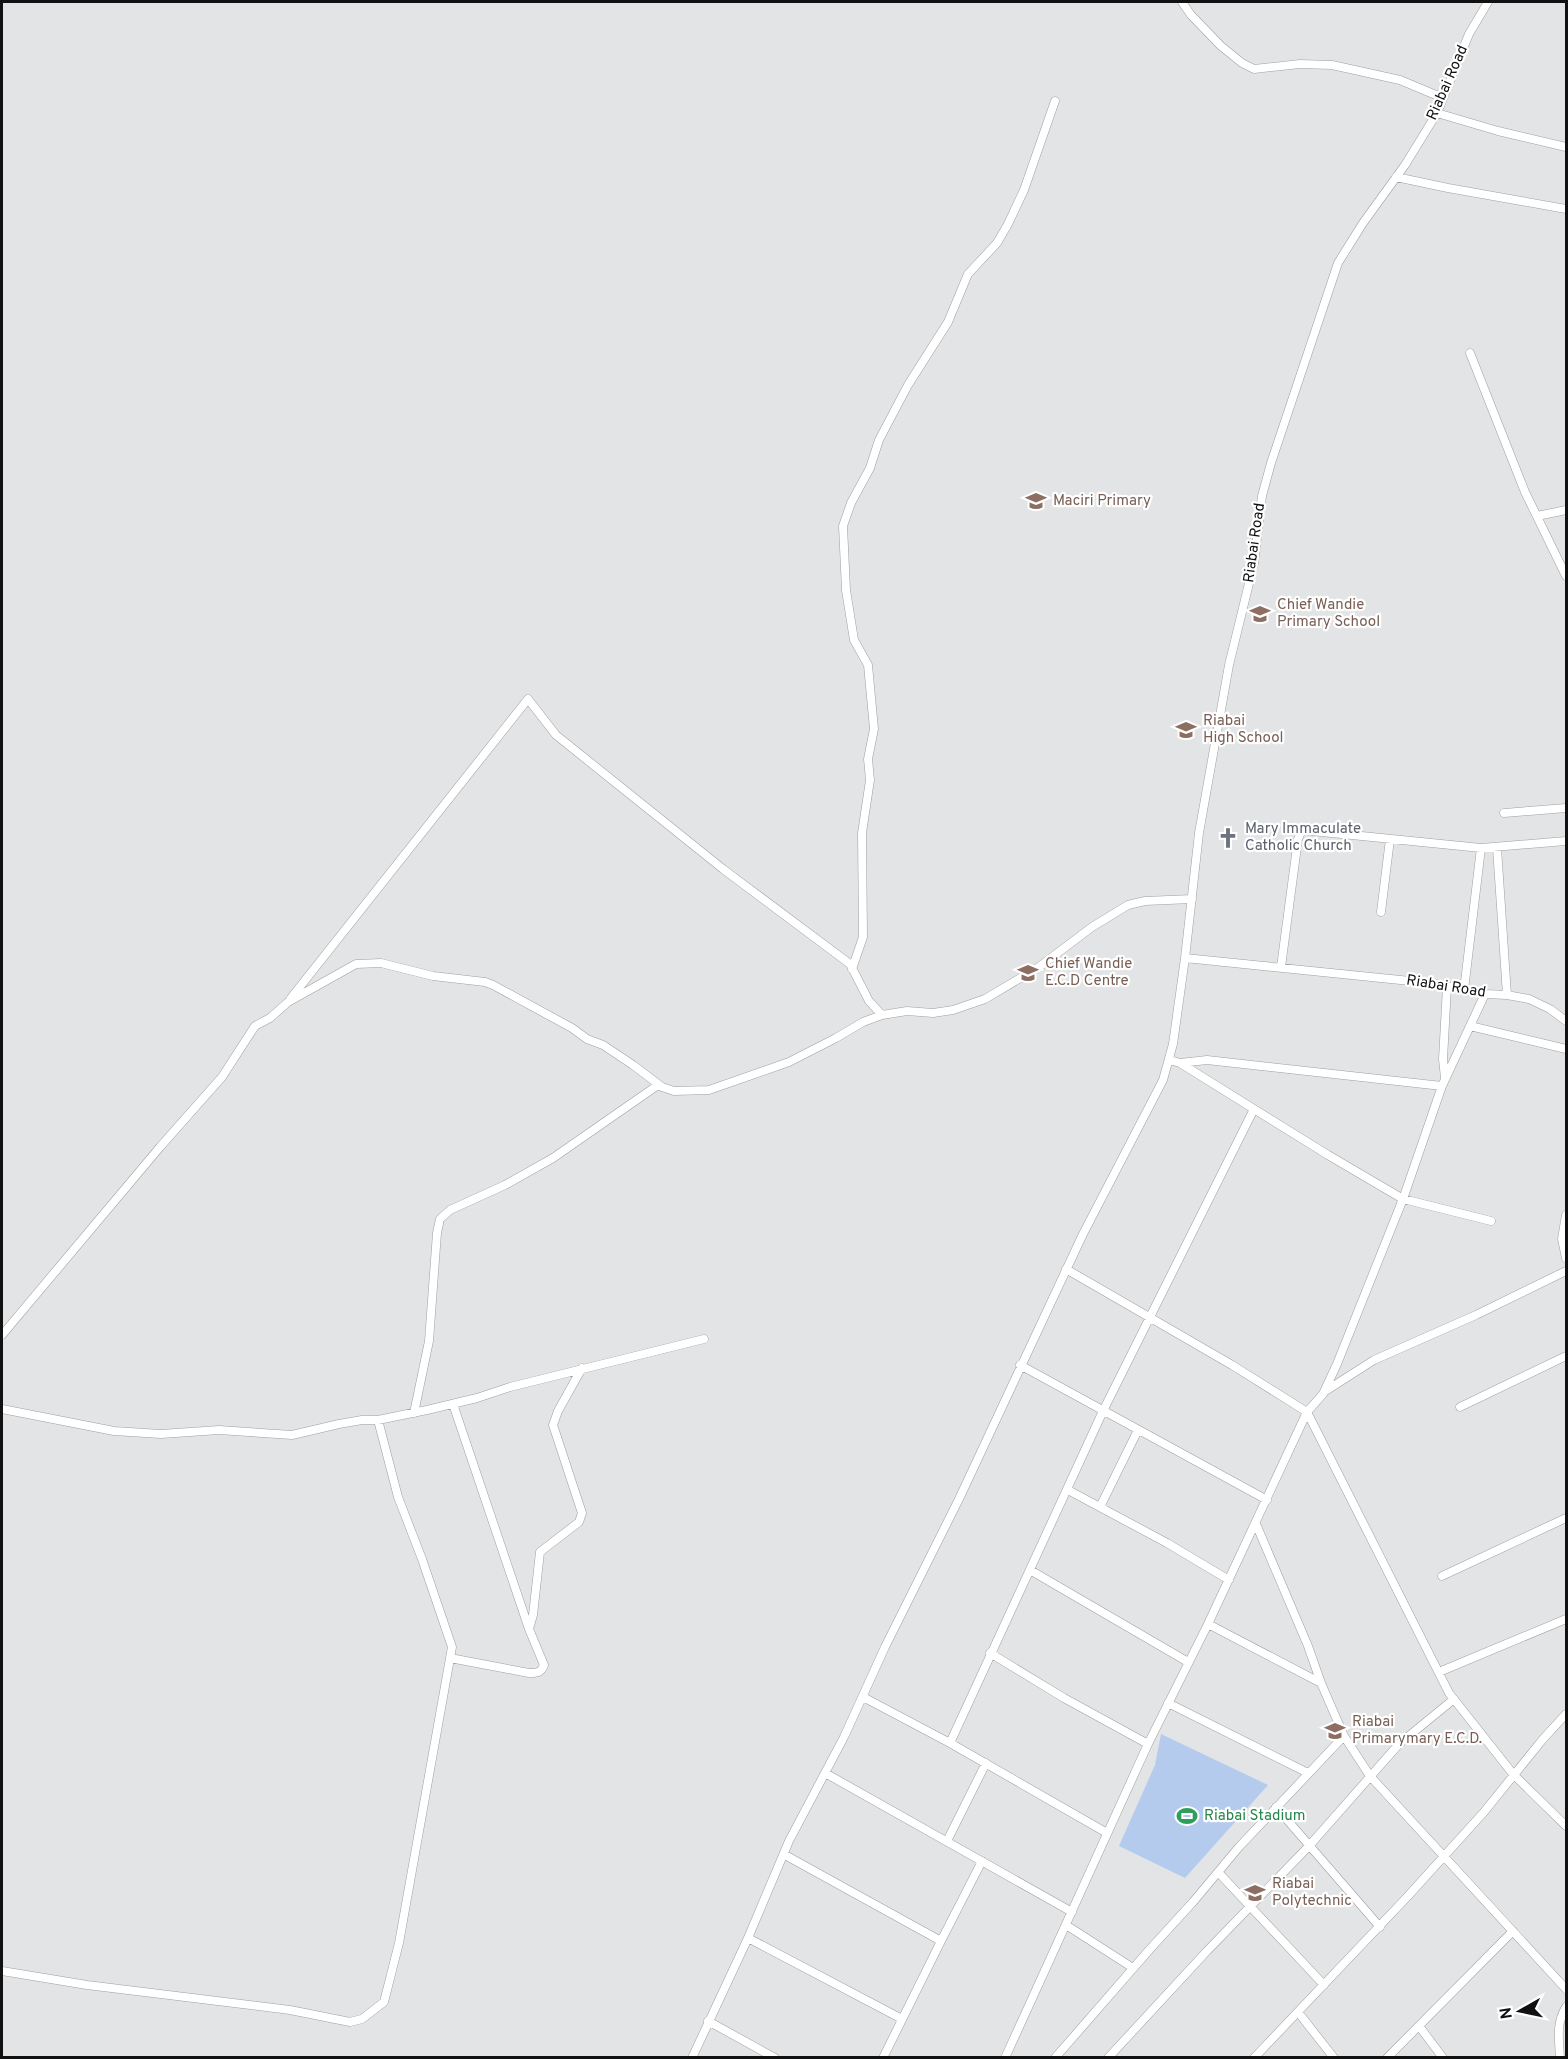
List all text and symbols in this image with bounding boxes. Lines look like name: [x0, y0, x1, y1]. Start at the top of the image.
street label: Riabai Road: [1423, 42, 1473, 124]
school or university icon: Maciri Primary: [1024, 489, 1048, 513]
place label: Maciri Primary: [1053, 492, 1151, 511]
street label: Riabai Road: [1240, 502, 1270, 584]
place label: Chief Wandie Primary School: [1277, 596, 1380, 632]
school or university icon: Chief Wandie Primary School: [1248, 602, 1272, 626]
place label: Riabai High School: [1203, 712, 1284, 748]
school or university icon: Riabai High School: [1174, 718, 1198, 742]
place label: Mary Immaculate Catholic Church: [1245, 820, 1361, 856]
church icon: Mary Immaculate Catholic Church: [1216, 826, 1240, 850]
place label: Chief Wandie E.C.D Centre: [1045, 955, 1132, 991]
school or university icon: Chief Wandie E.C.D Centre: [1016, 961, 1040, 985]
street label: Riabai Road: [1405, 971, 1487, 1003]
place label: Riabai Primarymary E.C.D.: [1352, 1713, 1482, 1749]
school or university icon: Riabai Primarymary E.C.D.: [1323, 1719, 1347, 1743]
sports icon: Riabai Stadium: [1175, 1804, 1199, 1828]
place label: Riabai Stadium: [1204, 1807, 1306, 1826]
place label: Riabai Polytechnic: [1272, 1875, 1352, 1911]
school or university icon: Riabai Polytechnic: [1243, 1881, 1267, 1905]
north arrow: [1490, 1981, 1550, 2041]
text: N: [1496, 2006, 1518, 2020]

